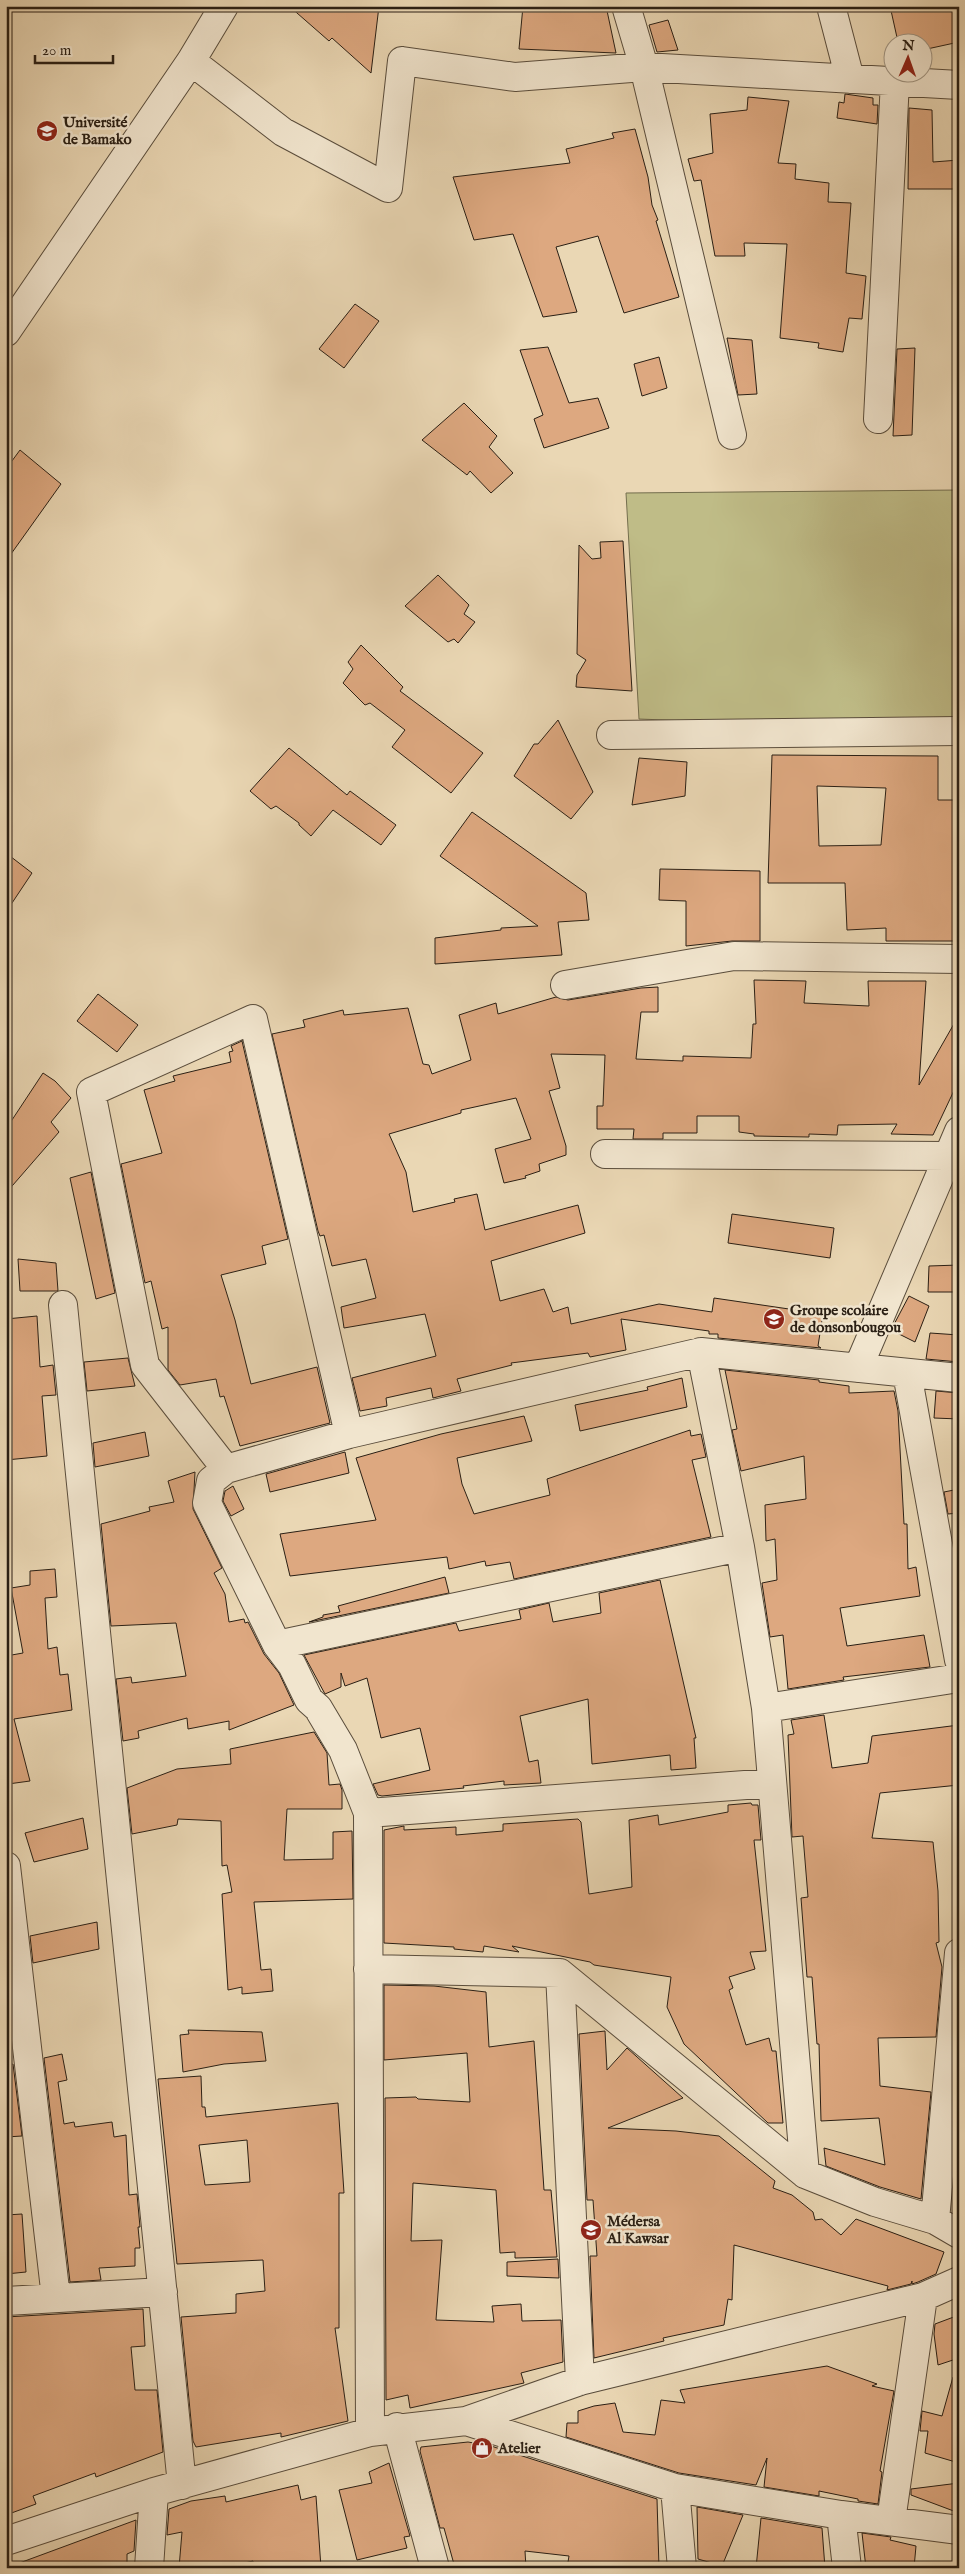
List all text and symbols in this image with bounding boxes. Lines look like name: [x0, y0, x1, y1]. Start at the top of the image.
scale bar: [35, 32, 112, 64]
north arrow: [882, 32, 932, 82]
text: N: [901, 37, 915, 55]
text: 20 m: [42, 41, 72, 60]
place label: Université de Bamako: [62, 113, 132, 149]
school or university icon: Université de Bamako: [35, 119, 59, 143]
place label: Groupe scolaire de donsonbougou: [790, 1301, 901, 1337]
school or university icon: Groupe scolaire de donsonbougou: [762, 1307, 786, 1331]
place label: Médersa Al Kawsar: [606, 2212, 669, 2248]
school or university icon: Médersa Al Kawsar: [579, 2218, 603, 2242]
shop icon: Atelier: [470, 2436, 494, 2460]
place label: Atelier: [497, 2439, 541, 2458]

